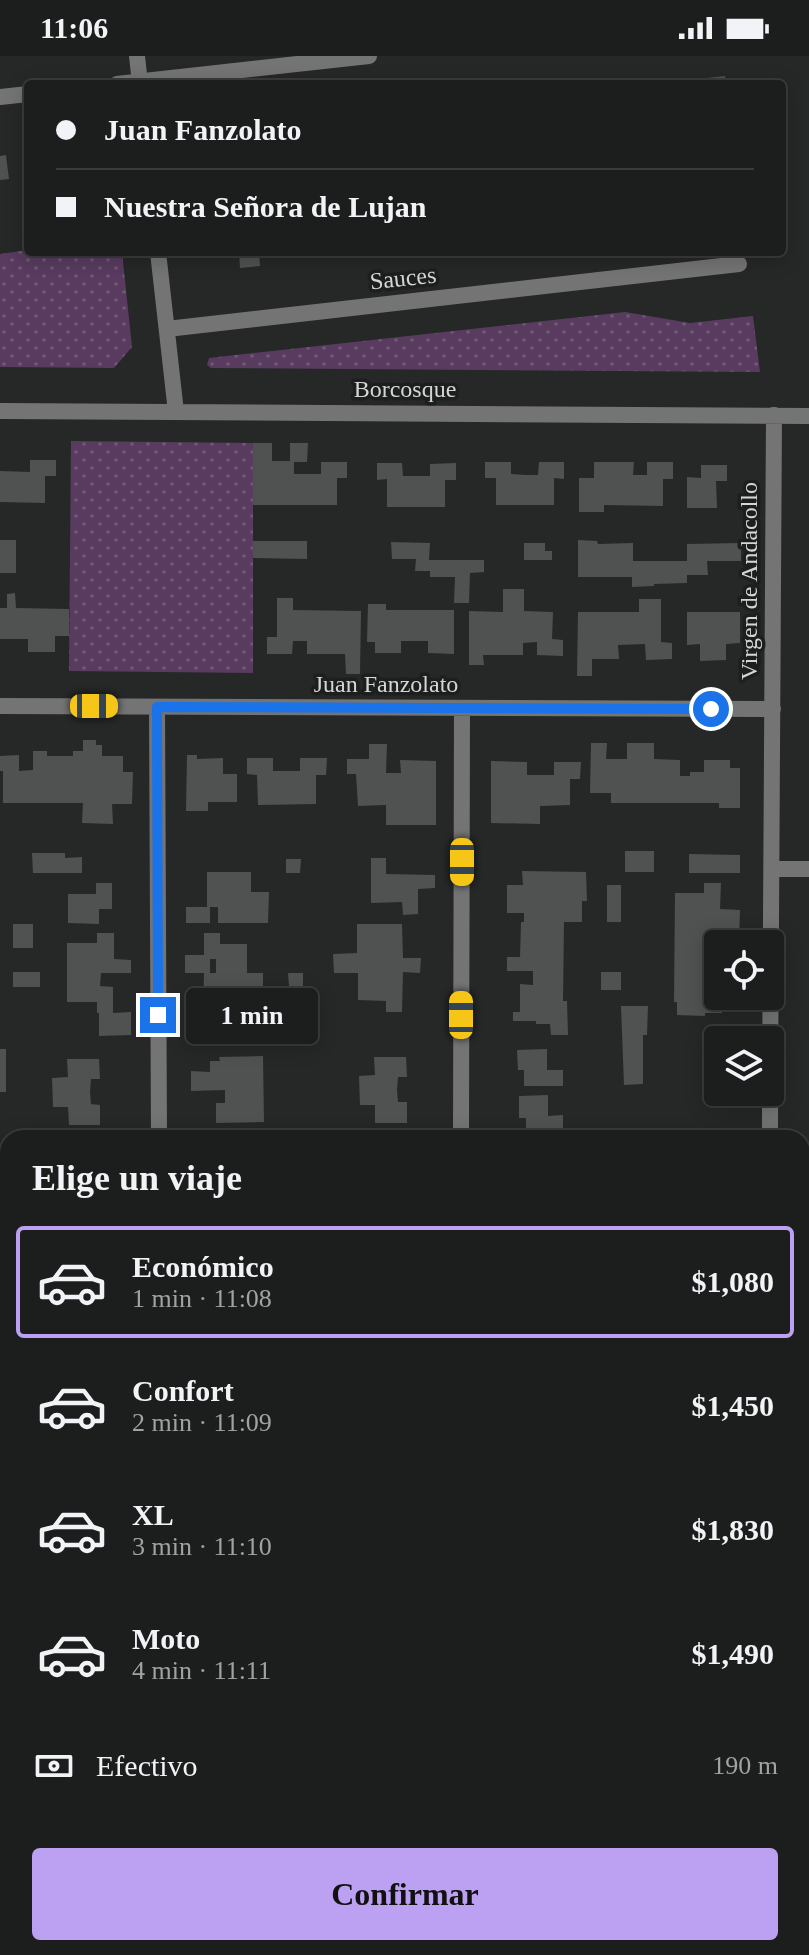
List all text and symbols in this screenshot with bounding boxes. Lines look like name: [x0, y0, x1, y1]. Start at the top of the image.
text: 11:06: [40, 11, 108, 44]
text: Juan Fanzolato: [104, 113, 302, 146]
text: Nuestra Señora de Lujan: [104, 190, 427, 223]
street label: Sauces: [368, 262, 438, 294]
street label: Borcosque: [354, 376, 456, 402]
street label: Virgen de Andacollo: [736, 482, 762, 680]
street label: Juan Fanzolato: [314, 671, 458, 697]
route start: [693, 691, 729, 727]
car: [70, 694, 118, 718]
car: [450, 838, 474, 886]
map controls: [704, 930, 784, 1106]
button: locate: [704, 930, 784, 1010]
callout: 1 min: [186, 987, 318, 1043]
car: [449, 991, 473, 1039]
route end: [140, 997, 176, 1033]
text: 1 min: [221, 1001, 283, 1030]
button: layers: [704, 1026, 784, 1106]
text: Elige un viaje: [32, 1158, 242, 1198]
icon: car: [36, 1246, 108, 1318]
text: Económico: [132, 1250, 274, 1283]
text: $1,080: [692, 1265, 774, 1298]
text: 1 min · 11:08: [132, 1284, 272, 1313]
icon: car: [36, 1370, 108, 1442]
text: Confort: [132, 1374, 234, 1407]
text: $1,450: [692, 1389, 774, 1422]
text: 2 min · 11:09: [132, 1408, 272, 1437]
icon: car: [36, 1494, 108, 1566]
text: XL: [132, 1498, 174, 1531]
text: $1,830: [692, 1513, 774, 1546]
text: 3 min · 11:10: [132, 1532, 272, 1561]
icon: car: [36, 1618, 108, 1690]
text: Moto: [132, 1622, 200, 1655]
text: $1,490: [692, 1637, 774, 1670]
text: 4 min · 11:11: [132, 1656, 271, 1685]
icon: cash: [32, 1744, 76, 1788]
text: Efectivo: [96, 1749, 198, 1782]
text: 190 m: [712, 1751, 778, 1780]
button: Confirmar: [32, 1848, 778, 1940]

